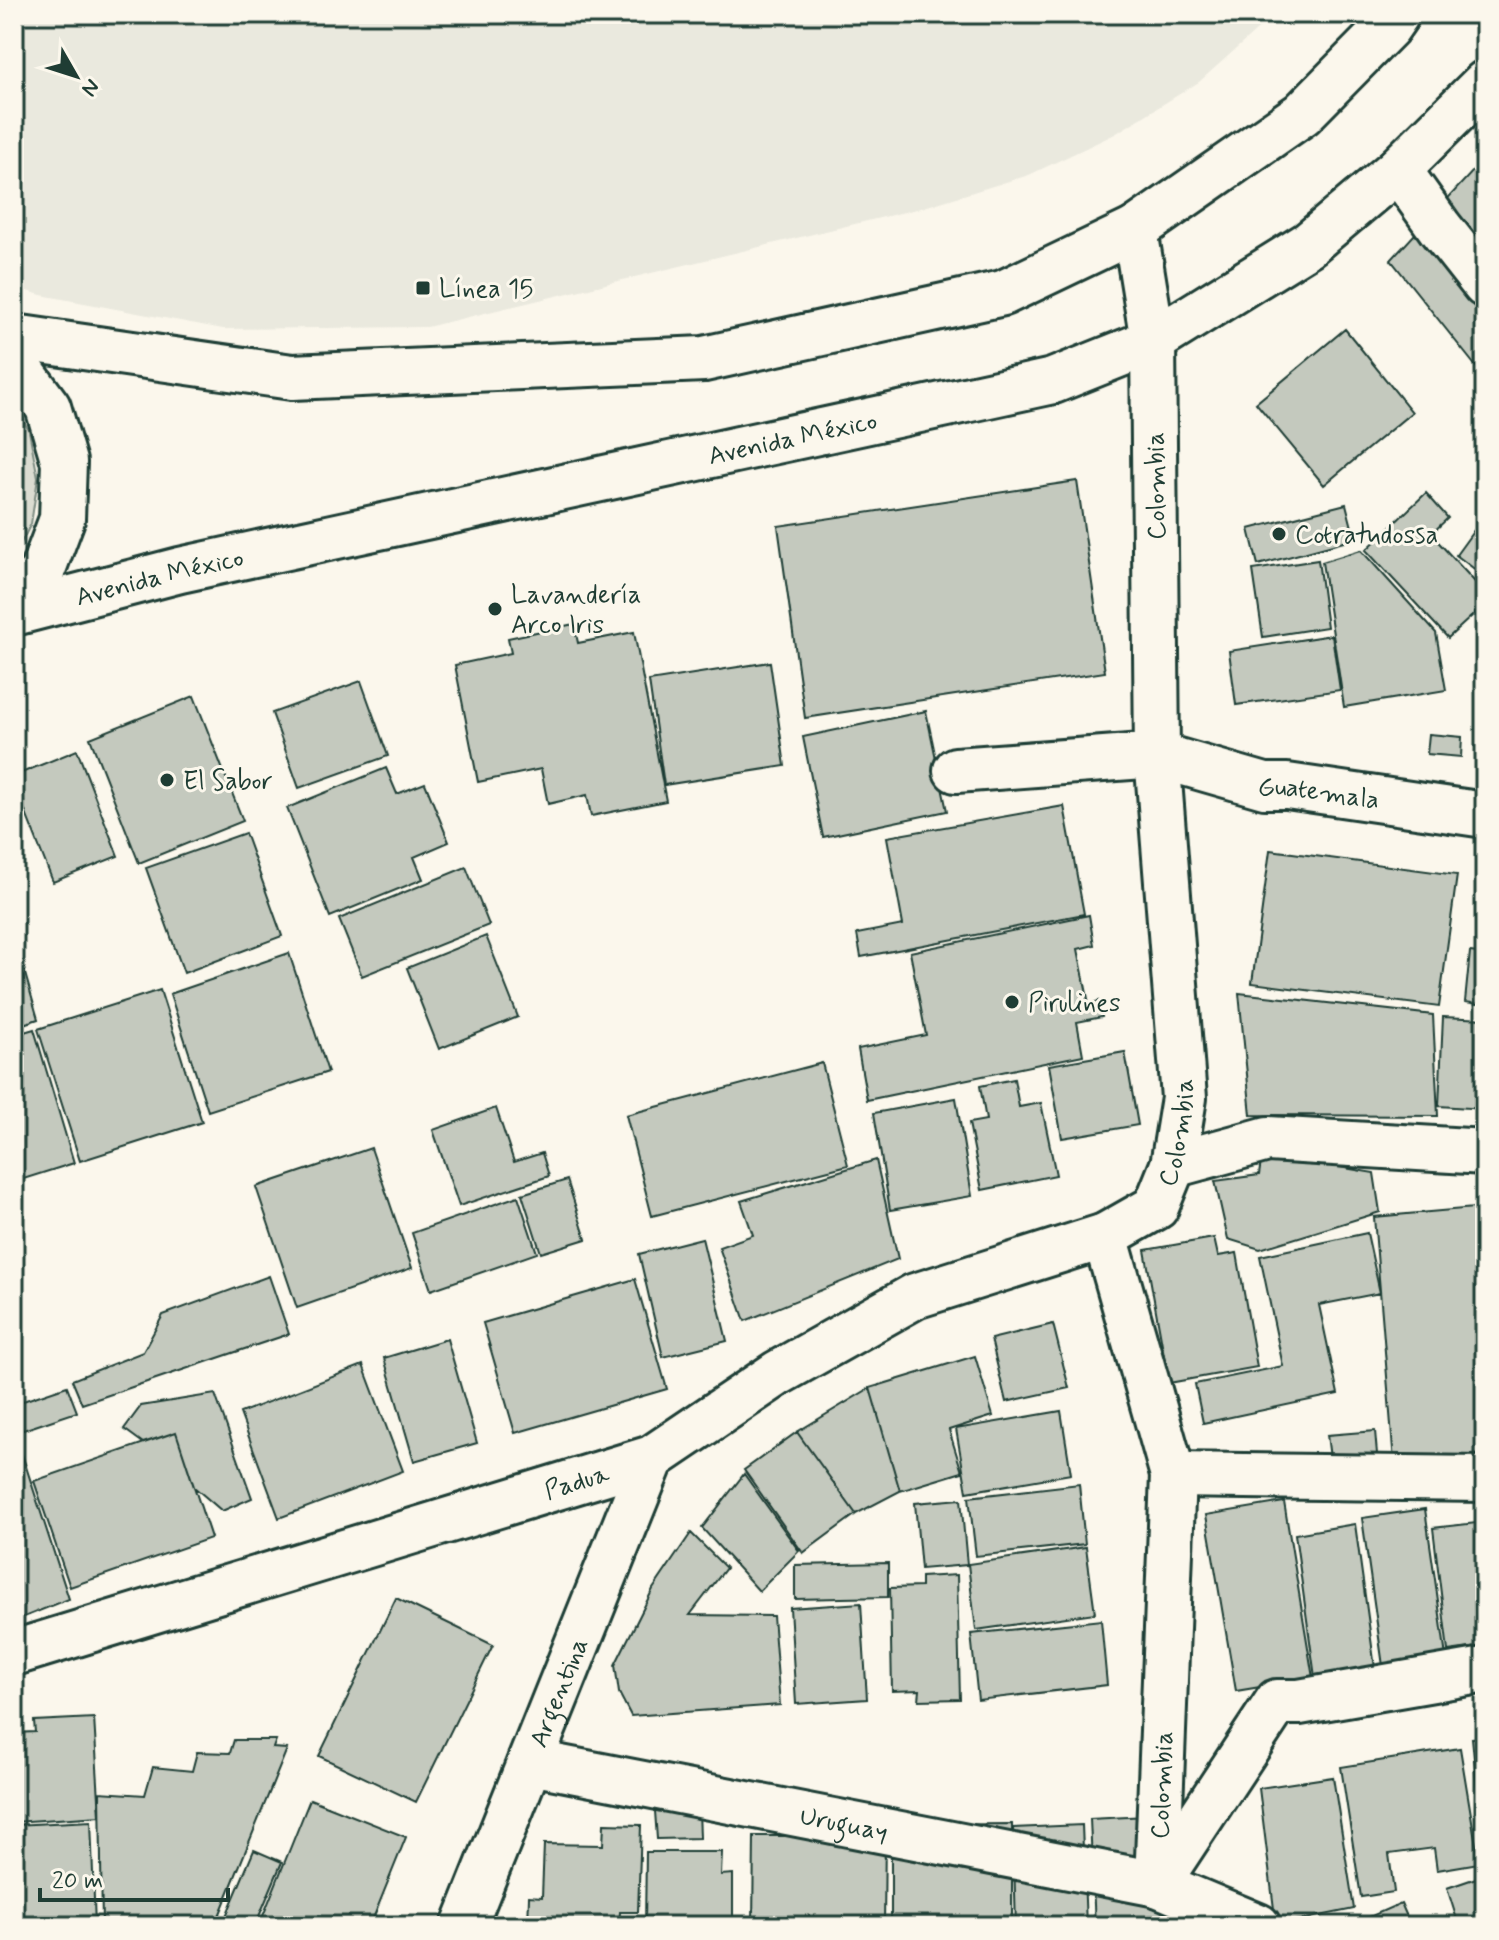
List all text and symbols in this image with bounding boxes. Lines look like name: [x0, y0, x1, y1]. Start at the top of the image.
north arrow: [36, 36, 116, 116]
text: N: [74, 73, 105, 102]
place label: Línea 15: [439, 273, 533, 307]
marker: Línea 15: [414, 279, 432, 297]
street label: Avenida México: [705, 405, 880, 474]
street label: Colombia: [1139, 432, 1175, 540]
place label: Cotratudossa: [1295, 519, 1438, 553]
marker: Cotratudossa: [1270, 525, 1288, 543]
street label: Avenida México: [72, 542, 247, 615]
place label: Lavandería Arco Iris: [511, 579, 641, 643]
marker: Lavandería Arco Iris: [486, 600, 504, 618]
place label: El Sabor: [183, 765, 273, 799]
marker: El Sabor: [158, 771, 176, 789]
street label: Guatemala: [1258, 771, 1382, 818]
place label: Pirulines: [1028, 987, 1121, 1021]
marker: Pirulines: [1003, 993, 1021, 1011]
street label: Colombia: [1151, 1078, 1203, 1192]
street label: Padua: [540, 1457, 614, 1509]
street label: Argentina: [523, 1633, 597, 1753]
street label: Colombia: [1144, 1731, 1182, 1840]
street label: Uruguay: [797, 1800, 891, 1850]
scale bar: [40, 1852, 228, 1902]
text: 20 m: [52, 1866, 103, 1897]

